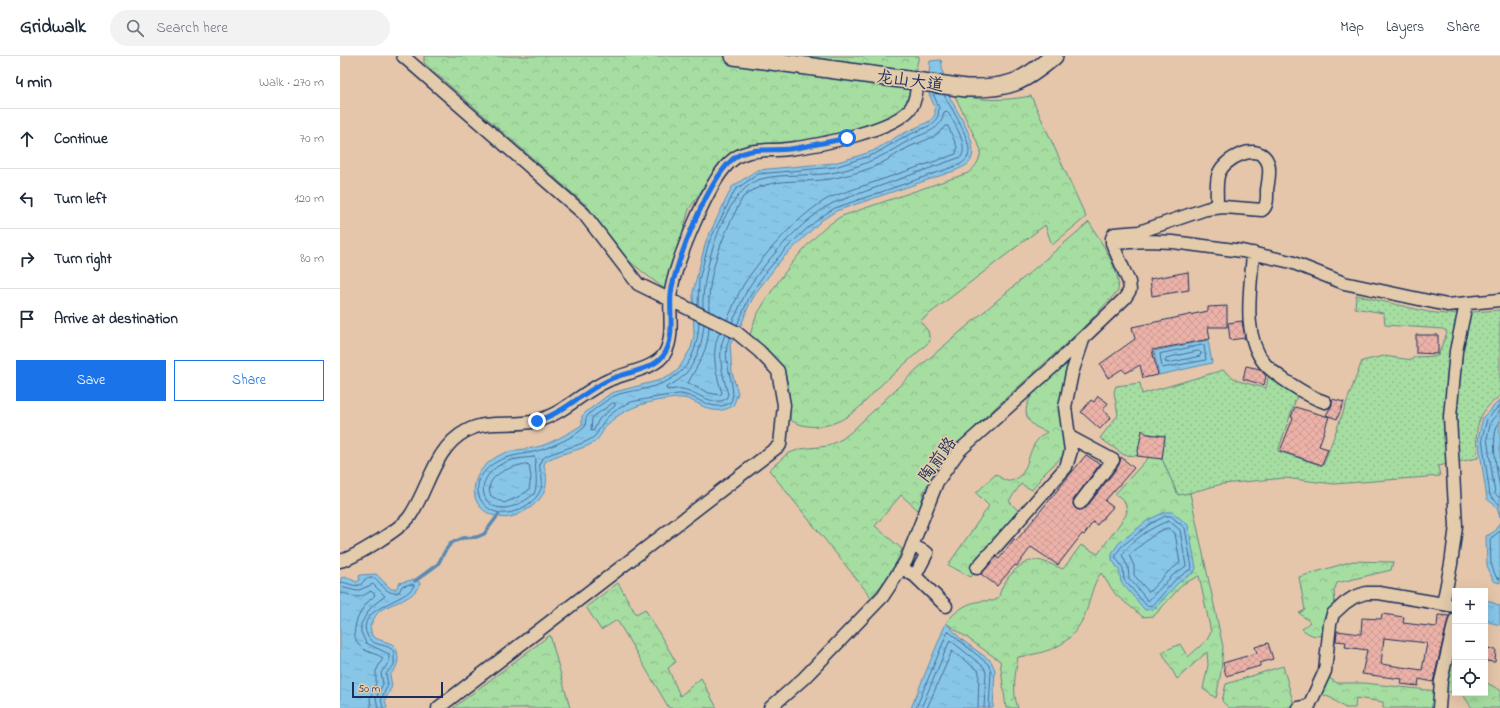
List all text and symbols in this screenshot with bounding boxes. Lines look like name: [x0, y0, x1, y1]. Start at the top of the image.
search box: [110, 10, 390, 46]
text: Gridwalk: [20, 14, 86, 41]
icon: search: [124, 17, 146, 39]
text: Search here: [156, 17, 228, 39]
text: Map: [1340, 17, 1364, 38]
text: Layers: [1386, 17, 1424, 38]
text: Share: [1446, 17, 1480, 38]
street label: 龙山大道: [874, 64, 945, 99]
text: 4 min: [16, 70, 52, 95]
text: Walk · 270 m: [259, 73, 324, 92]
icon: ahead: [16, 128, 38, 150]
text: Continue: [54, 128, 108, 150]
text: 70 m: [300, 129, 324, 148]
route start: [838, 129, 856, 147]
icon: left: [16, 188, 38, 210]
text: Turn left: [54, 188, 107, 210]
text: 120 m: [294, 189, 324, 208]
icon: right: [16, 248, 38, 270]
text: Turn right: [54, 248, 112, 270]
text: 80 m: [300, 249, 324, 268]
icon: arrive: [16, 308, 38, 330]
text: Arrive at destination: [54, 308, 178, 330]
button: Save: [16, 360, 166, 401]
button: Share: [174, 360, 324, 401]
route end: [528, 412, 546, 430]
street label: 陶前路: [913, 432, 963, 488]
map controls: [1452, 588, 1488, 696]
button: +: [1452, 588, 1488, 624]
button: −: [1452, 624, 1488, 660]
button: locate: [1452, 660, 1488, 696]
scale bar: [352, 680, 443, 699]
text: 50 m: [358, 681, 380, 697]

